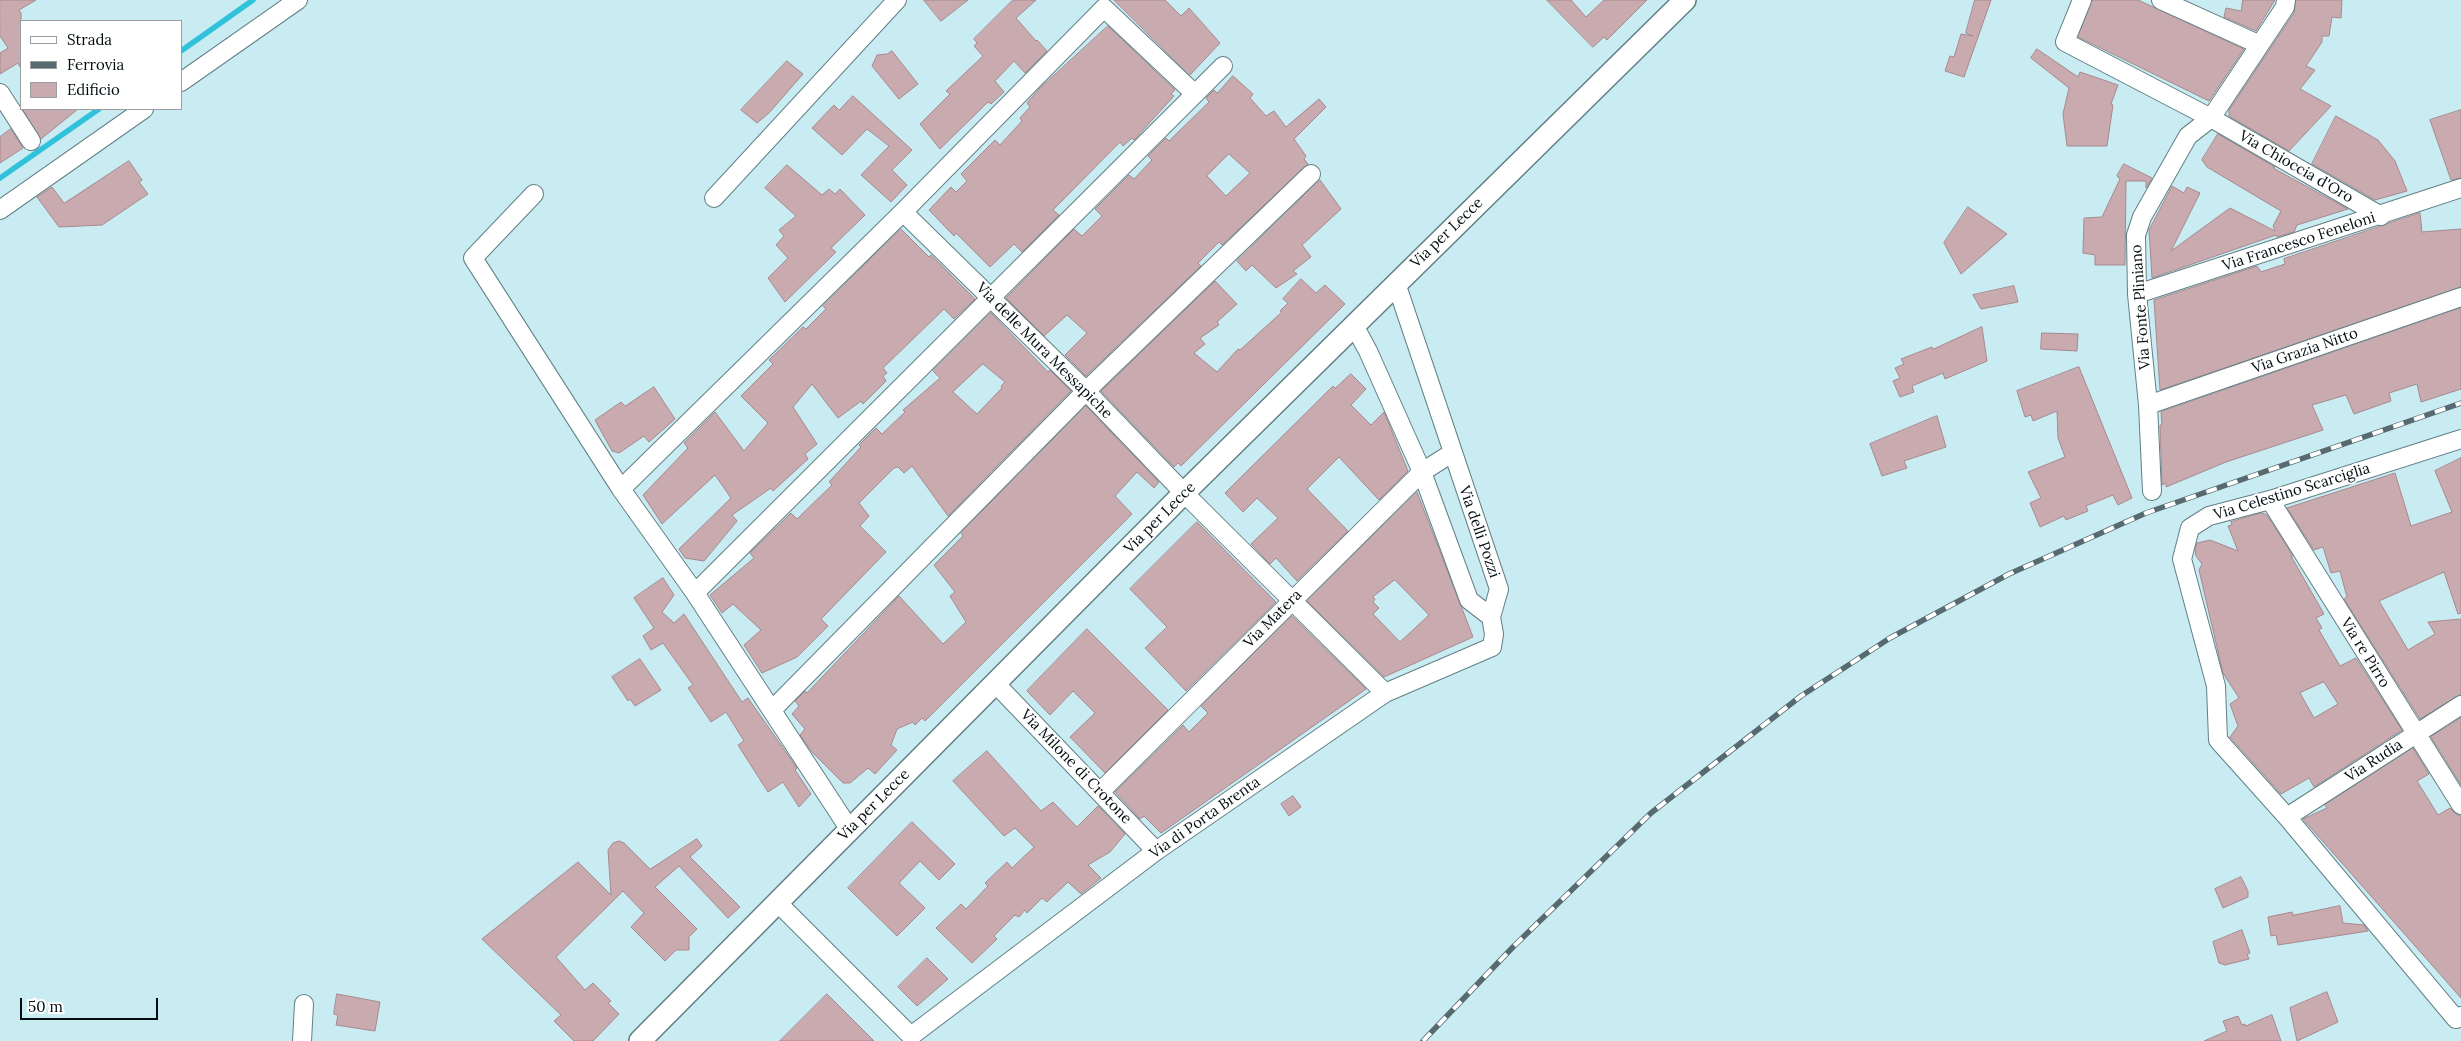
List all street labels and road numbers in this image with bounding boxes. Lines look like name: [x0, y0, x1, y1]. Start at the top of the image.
street label: Via Chioccia d'Oro: [2236, 127, 2356, 207]
street label: Via per Lecce: [1407, 194, 1487, 272]
street label: Via Francesco Feneloni: [2220, 209, 2378, 275]
street label: Via Fonte Pliniano: [2128, 244, 2154, 370]
street label: Via delle Mura Messapiche: [972, 279, 1116, 423]
street label: Via Grazia Nitto: [2250, 324, 2360, 378]
street label: Via Celestino Scarciglia: [2212, 460, 2372, 524]
street label: Via per Lecce: [1121, 479, 1199, 557]
street label: Via delli Pozzi: [1455, 484, 1503, 580]
street label: Via Matera: [1240, 586, 1306, 652]
street label: Via re Pirro: [2336, 615, 2394, 691]
street label: Via Milone di Crotone: [1017, 706, 1135, 828]
street label: Via Rudia: [2342, 736, 2406, 786]
street label: Via per Lecce: [835, 766, 913, 844]
street label: Via di Porta Brenta: [1146, 773, 1264, 863]

